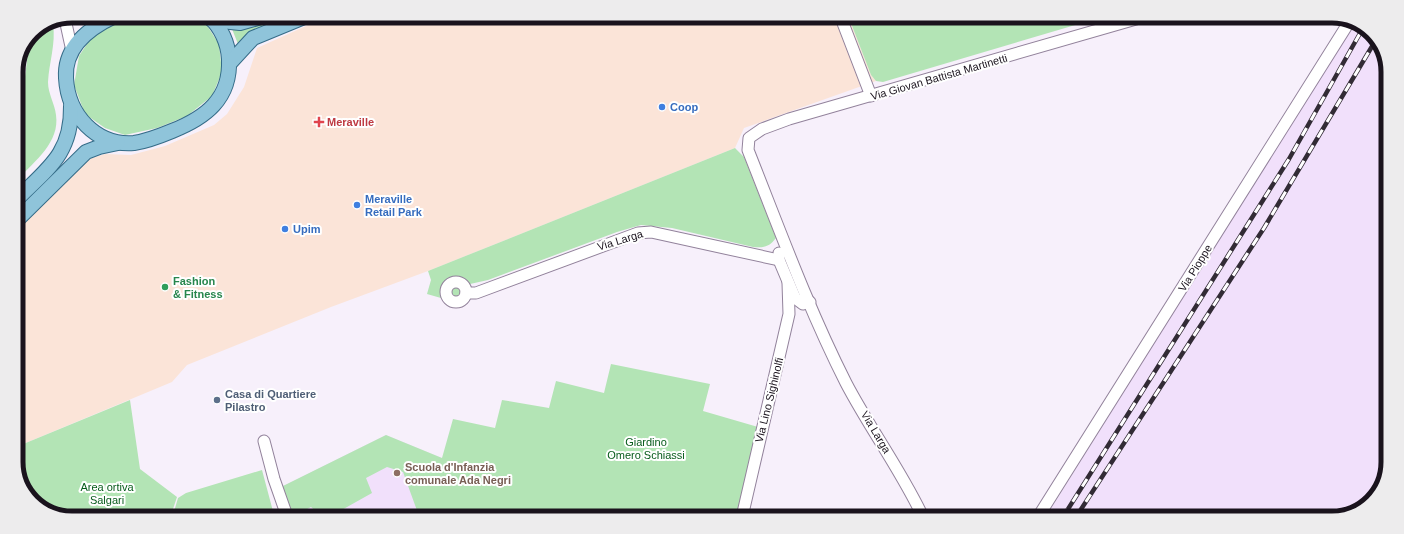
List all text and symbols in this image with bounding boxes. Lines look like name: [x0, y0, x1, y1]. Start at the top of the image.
street label: Via Giovan Battista Martinetti: [869, 52, 1009, 102]
place label: Coop: [670, 101, 698, 113]
marker: Coop: [657, 102, 667, 112]
place label: Meraville: [327, 116, 374, 128]
marker: Meraville: [314, 117, 324, 127]
place label: Meraville Retail Park: [365, 193, 423, 218]
marker: Meraville Retail Park: [352, 200, 362, 210]
place label: Upim: [293, 223, 321, 235]
marker: Upim: [280, 224, 290, 234]
street label: Via Larga: [596, 227, 645, 253]
street label: Via Pioppe: [1176, 242, 1214, 294]
place label: Fashion & Fitness: [173, 275, 223, 300]
marker: Fashion & Fitness: [160, 282, 170, 292]
street label: Via Lino Sighinolfi: [753, 356, 785, 444]
place label: Casa di Quartiere Pilastro: [225, 388, 316, 413]
marker: Casa di Quartiere Pilastro: [212, 395, 222, 405]
street label: Via Larga: [859, 409, 894, 456]
park label: Giardino Omero Schiassi: [607, 436, 685, 461]
place label: Scuola d'Infanzia comunale Ada Negri: [405, 461, 511, 486]
marker: Scuola d'Infanzia comunale Ada Negri: [392, 468, 402, 478]
park label: Area ortiva Salgari: [80, 481, 134, 506]

